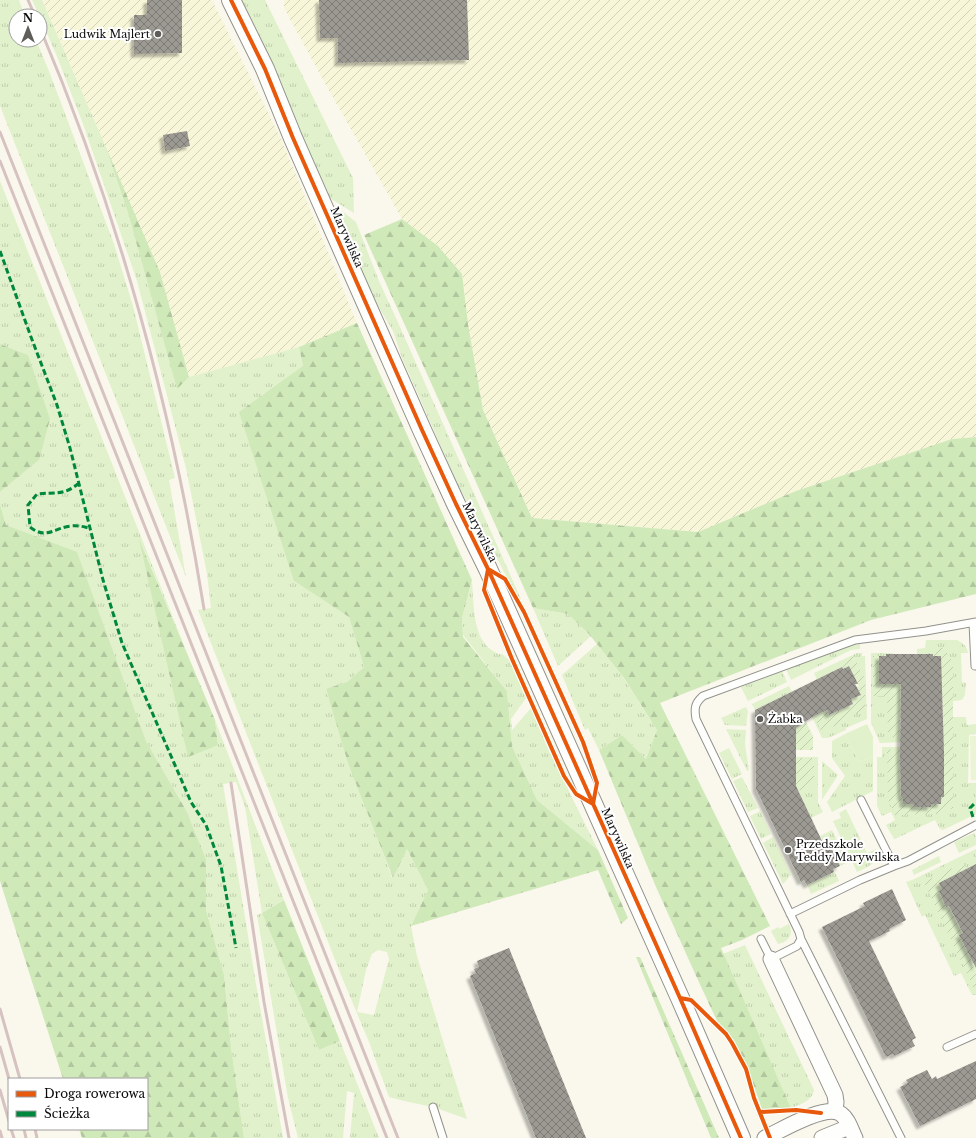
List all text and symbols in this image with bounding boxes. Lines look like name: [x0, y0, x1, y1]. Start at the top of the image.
north arrow: [8, 8, 48, 48]
text: N: [23, 11, 34, 25]
place label: Ludwik Majlert: [64, 27, 151, 41]
marker: Ludwik Majlert: [153, 29, 163, 39]
street label: Marywilska: [327, 204, 367, 270]
street label: Marywilska: [459, 500, 501, 565]
place label: Żabka: [768, 712, 804, 726]
marker: Żabka: [755, 714, 765, 724]
street label: Marywilska: [598, 805, 638, 871]
place label: Przedszkole Teddy Marywilska: [796, 837, 900, 864]
marker: Przedszkole Teddy Marywilska: [783, 845, 793, 855]
legend: [8, 1078, 148, 1130]
text: Droga rowerowa: [44, 1086, 146, 1101]
text: Ścieżka: [44, 1105, 90, 1121]

